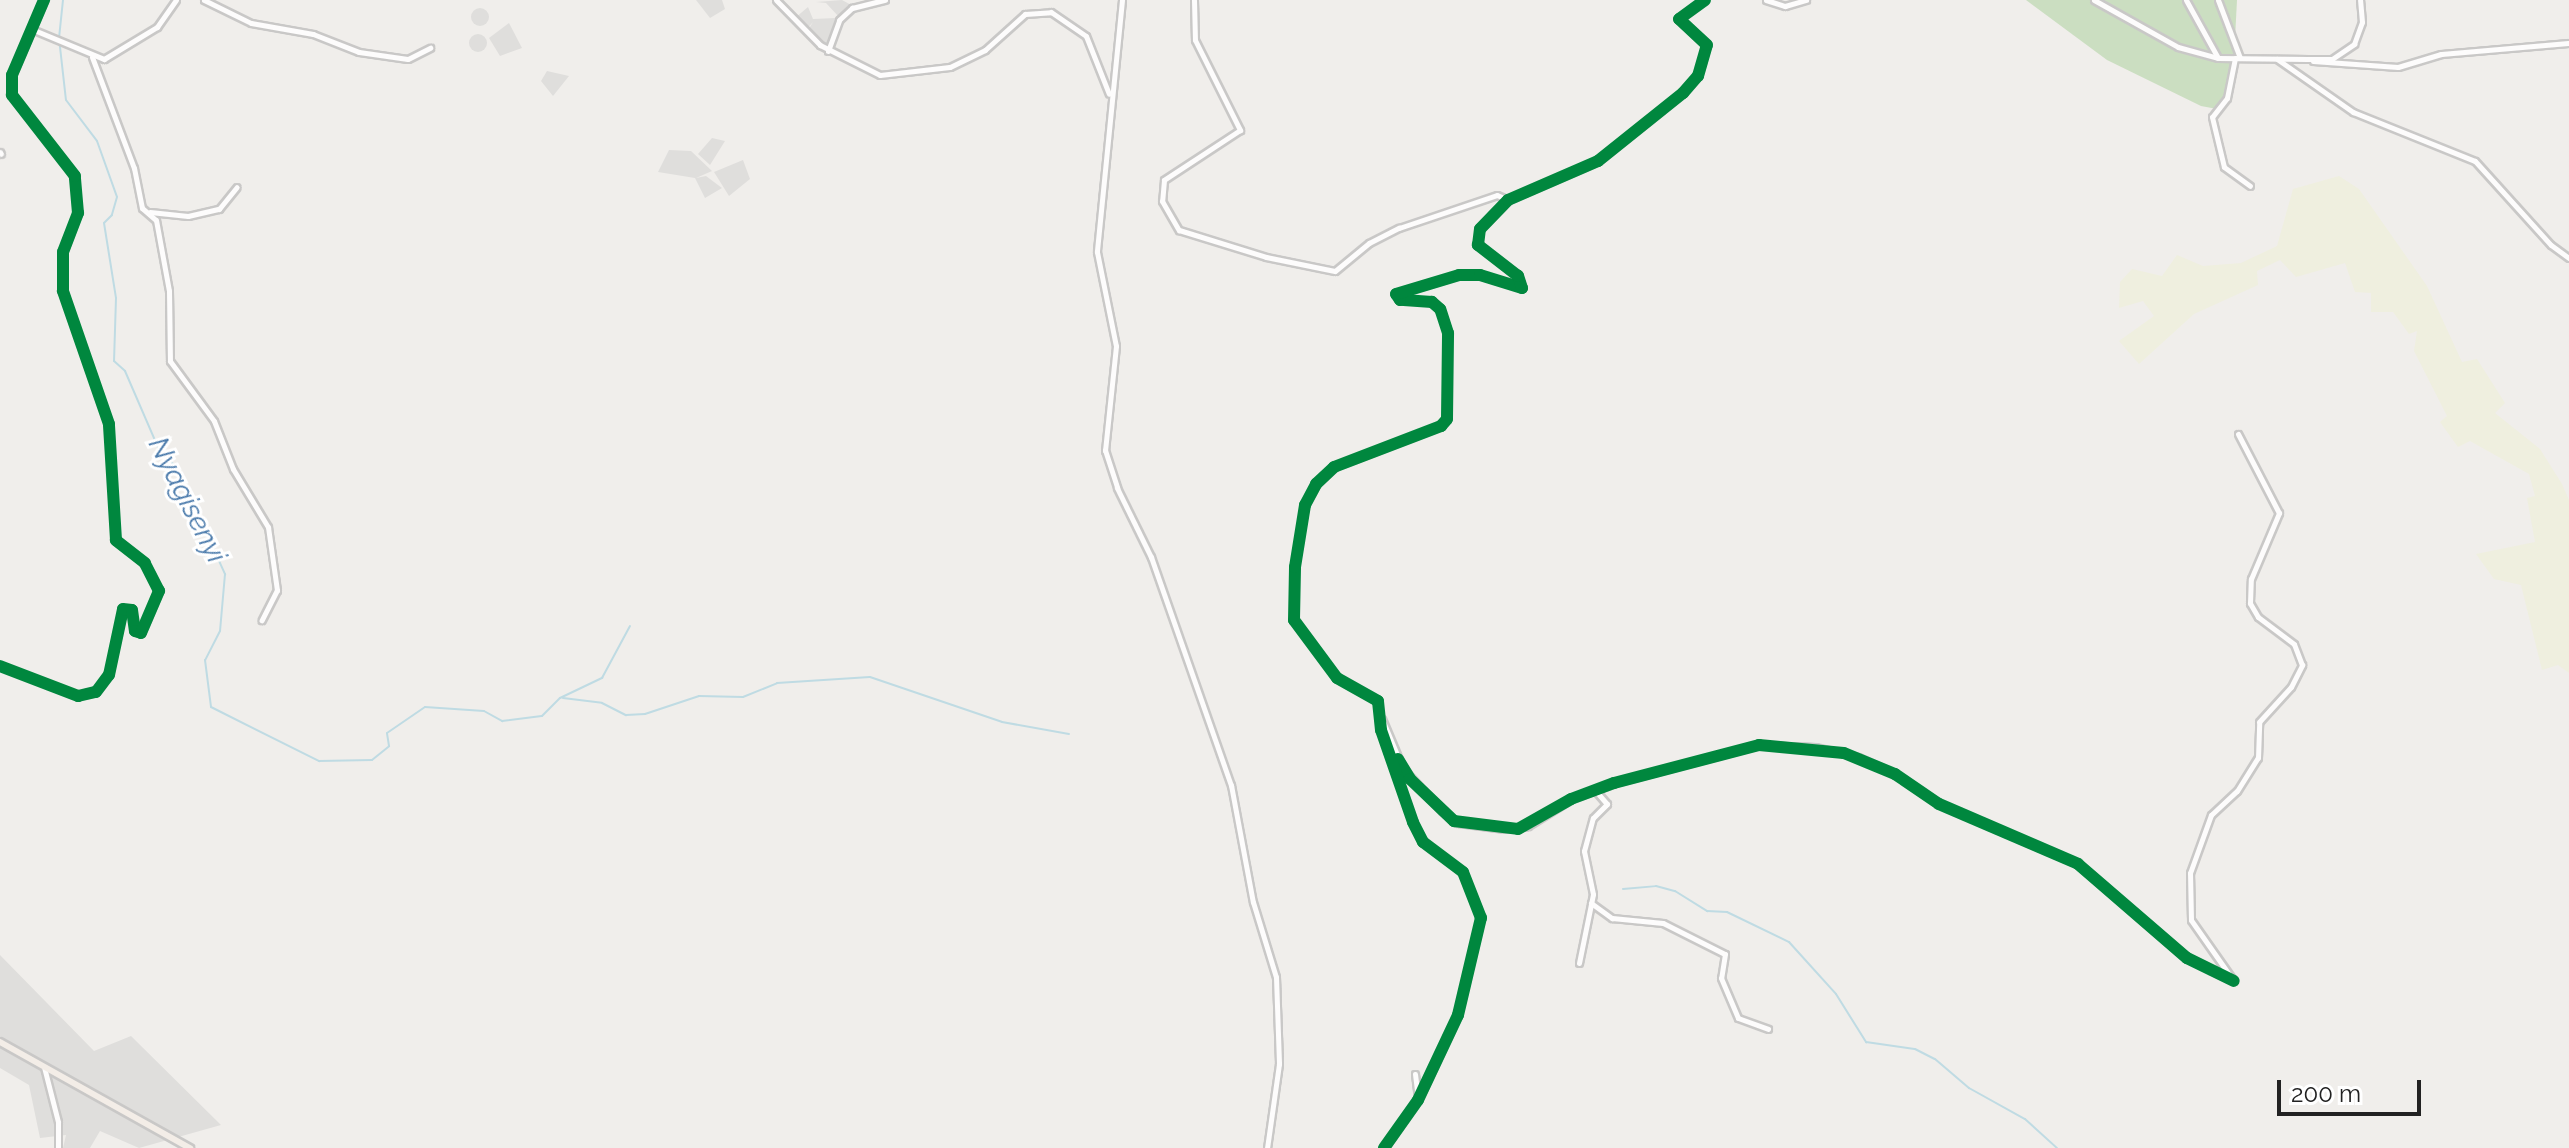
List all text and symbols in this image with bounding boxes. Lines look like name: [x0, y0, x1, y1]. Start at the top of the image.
water label: Nyagisenyi: [141, 432, 233, 568]
scale bar: [2281, 1064, 2425, 1114]
text: 200 m: [2291, 1079, 2361, 1108]

